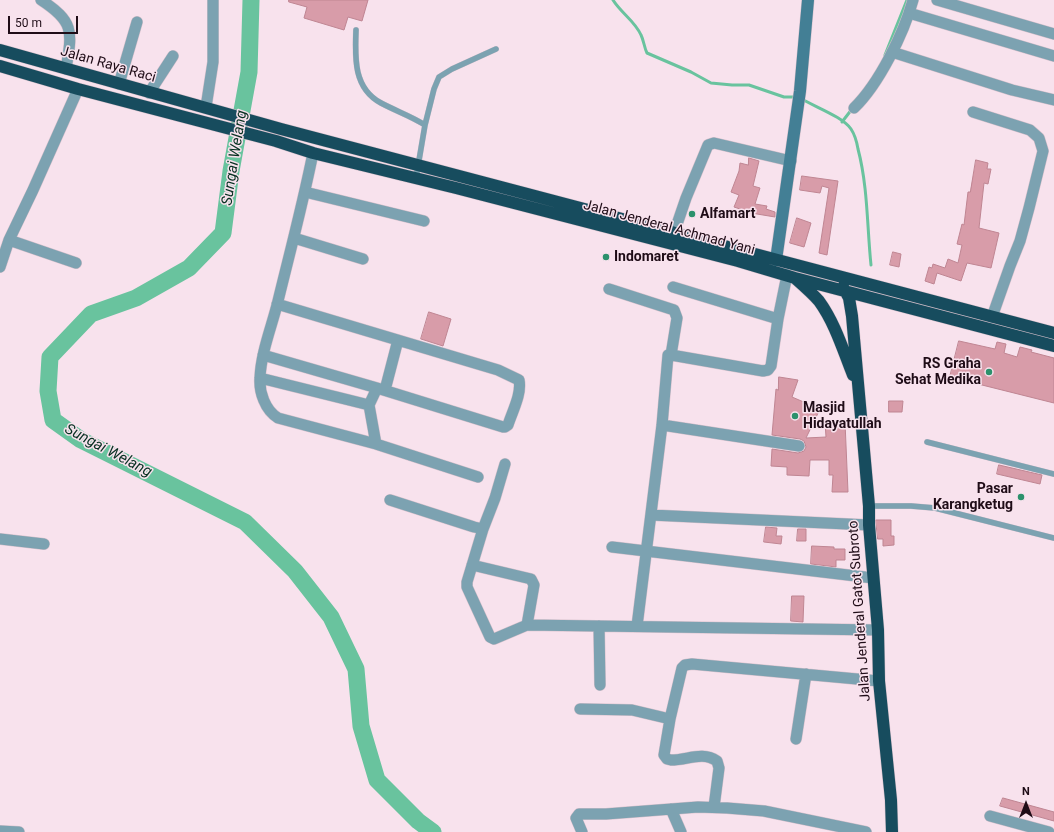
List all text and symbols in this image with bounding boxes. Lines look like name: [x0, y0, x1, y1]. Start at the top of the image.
scale bar: [10, 8, 80, 34]
text: 50 m: [15, 16, 42, 30]
street label: Jalan Raya Raci: [58, 43, 158, 87]
water label: Sungai Welang: [219, 109, 251, 207]
street label: Jalan Jenderal Achmad Yani: [581, 197, 757, 259]
place label: Alfamart: [700, 206, 755, 222]
marker: Alfamart: [687, 209, 697, 219]
place label: Indomaret: [614, 249, 679, 265]
marker: Indomaret: [601, 252, 611, 262]
place label: RS Graha Sehat Medika: [895, 356, 981, 388]
marker: RS Graha Sehat Medika: [984, 367, 994, 377]
place label: Masjid Hidayatullah: [803, 400, 882, 432]
marker: Masjid Hidayatullah: [790, 411, 800, 421]
water label: Sungai Welang: [61, 421, 155, 481]
place label: Pasar Karangketug: [933, 481, 1013, 514]
marker: Pasar Karangketug: [1016, 492, 1026, 502]
street label: Jalan Jenderal Gatot Subroto: [845, 520, 875, 702]
north arrow: [1006, 784, 1046, 824]
text: N: [1022, 785, 1030, 798]

